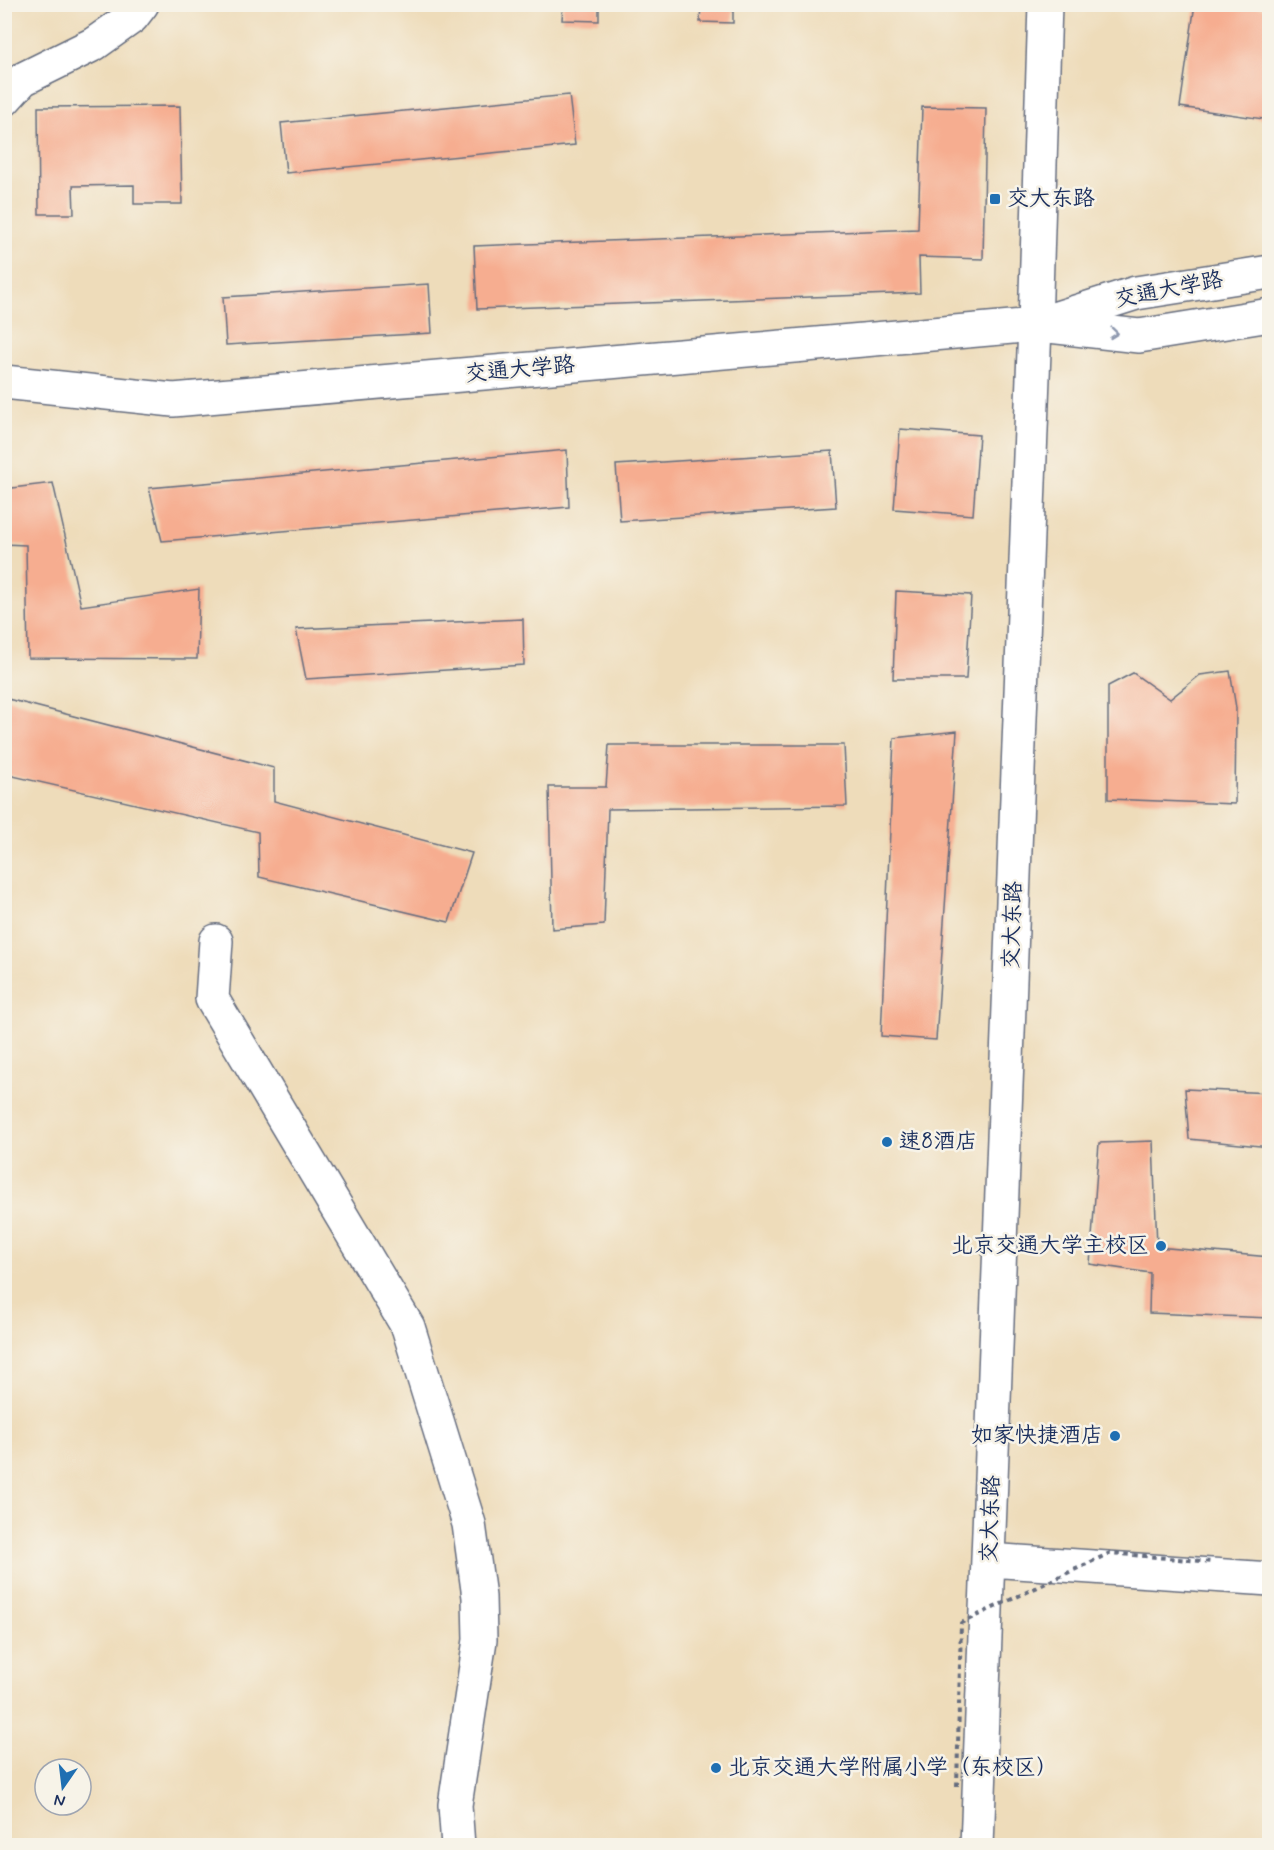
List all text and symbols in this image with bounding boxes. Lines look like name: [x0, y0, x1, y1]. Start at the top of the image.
place label: 交大东路: [1007, 185, 1095, 213]
marker: 交大东路: [988, 192, 1002, 206]
street label: 交通大学路: [1112, 266, 1226, 314]
one-way arrow: [1110, 326, 1119, 339]
street label: 交通大学路: [464, 351, 576, 389]
street label: 交大东路: [997, 881, 1029, 969]
place label: 速8酒店: [899, 1128, 977, 1156]
marker: 速8酒店: [880, 1135, 894, 1149]
place label: 北京交通大学主校区: [951, 1232, 1149, 1260]
marker: 北京交通大学主校区: [1154, 1239, 1168, 1253]
place label: 如家快捷酒店: [971, 1422, 1103, 1450]
marker: 如家快捷酒店: [1108, 1429, 1122, 1443]
street label: 交大东路: [975, 1475, 1007, 1563]
place label: 北京交通大学附属小学（东校区）: [728, 1754, 1058, 1782]
north arrow: [33, 1757, 93, 1817]
marker: 北京交通大学附属小学（东校区）: [709, 1761, 723, 1775]
text: N: [52, 1789, 67, 1812]

